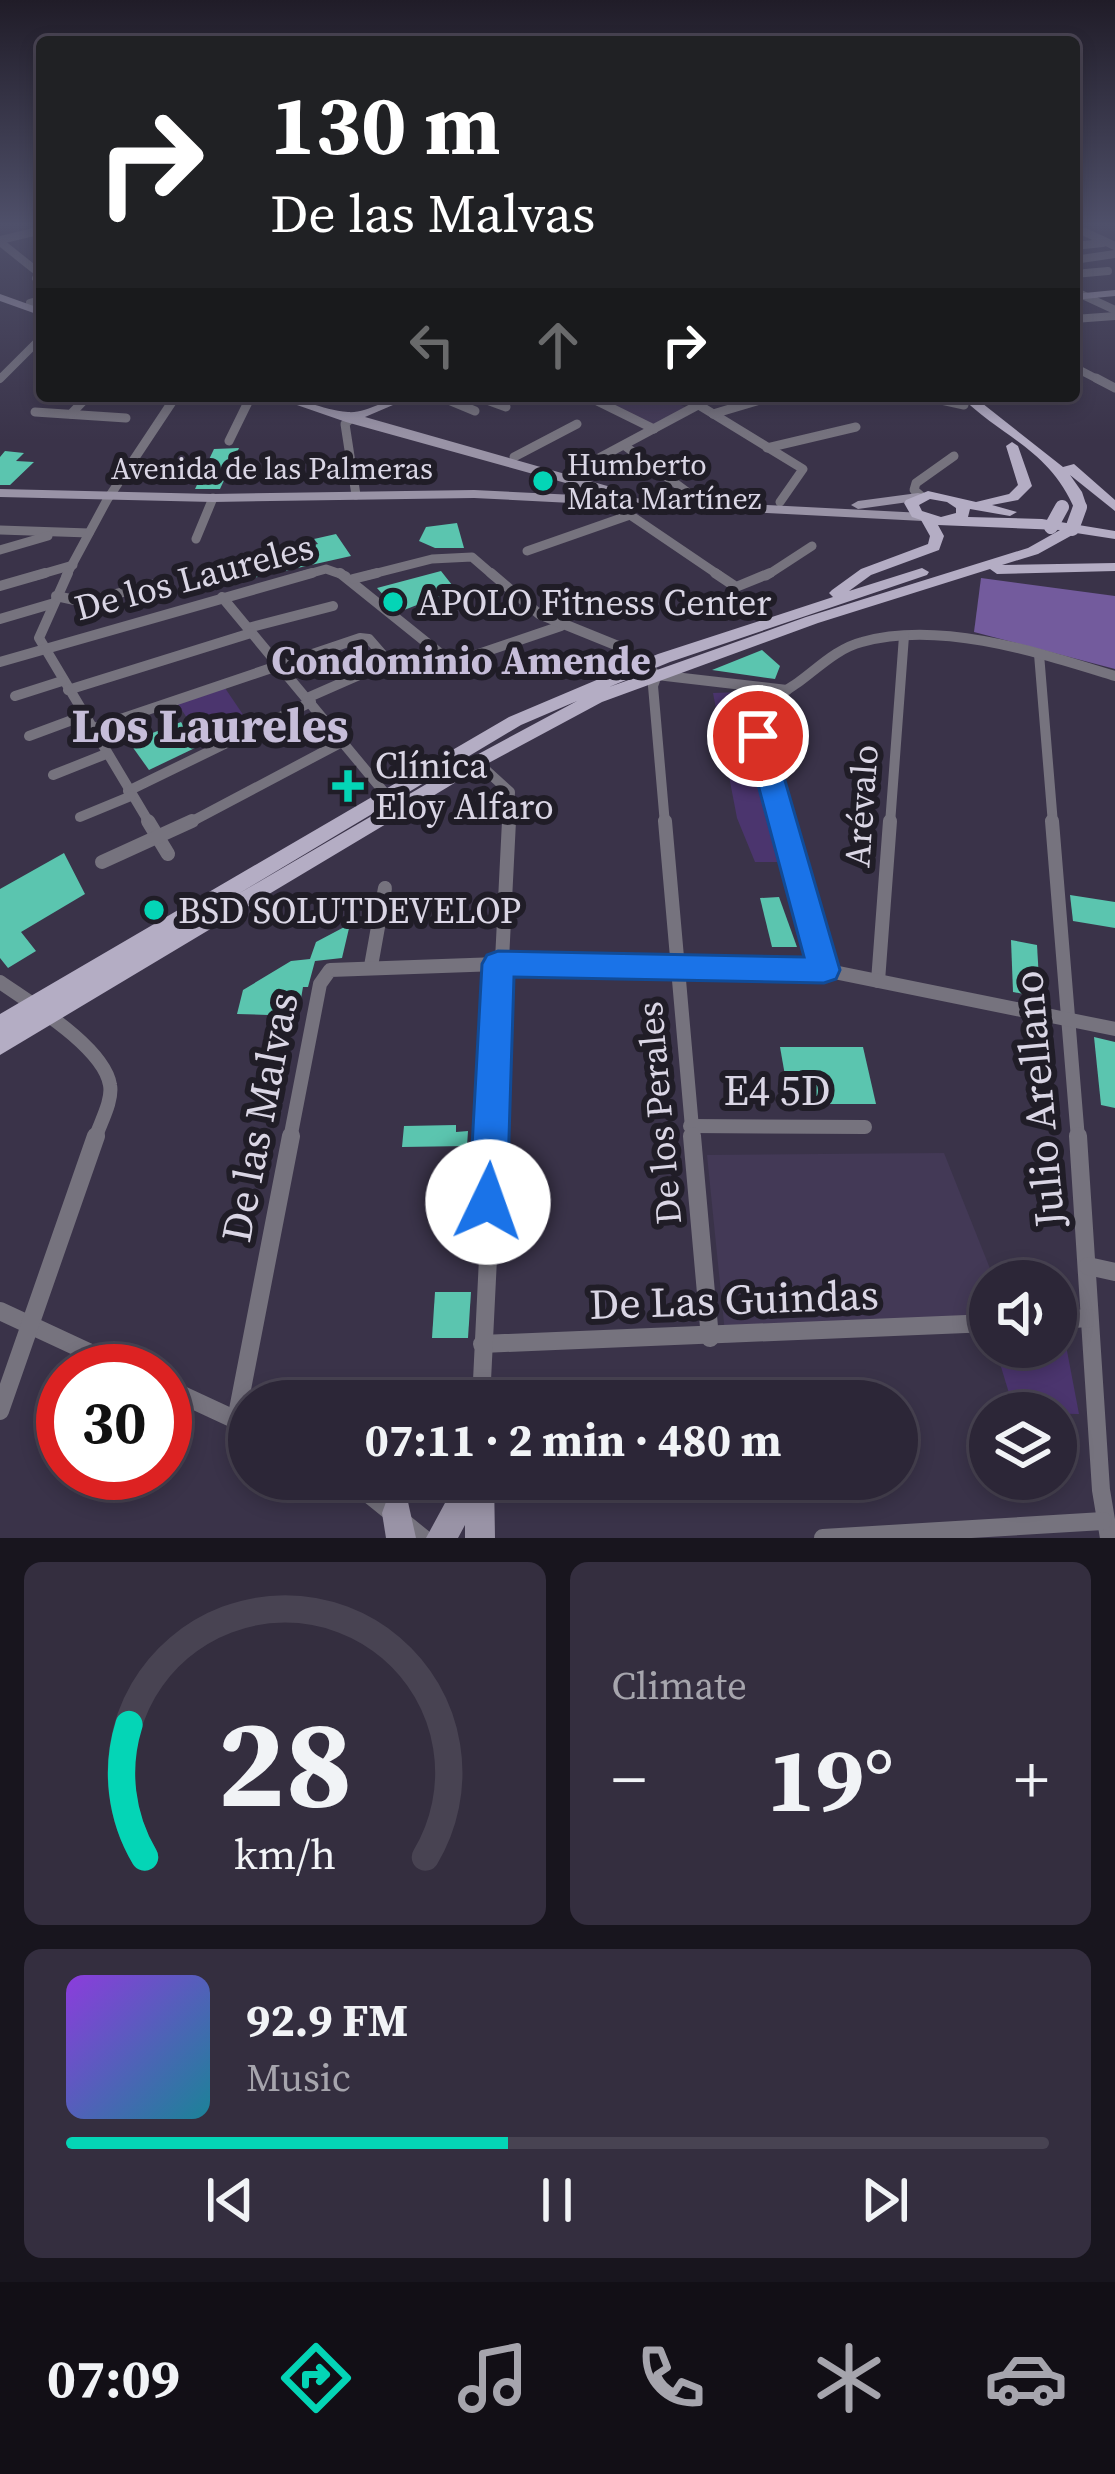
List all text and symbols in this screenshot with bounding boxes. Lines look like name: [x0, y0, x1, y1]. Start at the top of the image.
text: 130 m: [270, 67, 501, 182]
icon: right: [72, 84, 228, 240]
text: De las Malvas: [270, 176, 596, 250]
icon: left: [399, 312, 465, 378]
icon: ahead: [525, 312, 591, 378]
icon: right: [651, 312, 717, 378]
place label: Humberto Mata Martínez: [567, 444, 761, 519]
street label: Avenida de las Palmeras: [111, 448, 433, 489]
marker: Humberto Mata Martínez: [530, 468, 556, 494]
street label: De los Laureles: [69, 522, 319, 632]
place label: APOLO Fitness Center: [417, 578, 772, 627]
marker: APOLO Fitness Center: [380, 589, 406, 615]
district label: Condominio Amende: [271, 634, 651, 687]
pin: [707, 685, 809, 787]
district label: Los Laureles: [71, 692, 349, 758]
icon: arrive: [725, 703, 791, 769]
place label: Clínica Eloy Alfaro: [375, 741, 554, 831]
street label: Arévalo: [832, 743, 890, 869]
marker: Clínica Eloy Alfaro: [332, 770, 364, 802]
place label: BSD SOLUTDEVELOP: [178, 886, 521, 935]
marker: BSD SOLUTDEVELOP: [141, 897, 167, 923]
street label: Julio Arellano: [998, 968, 1078, 1231]
street label: De las Malvas: [206, 987, 312, 1247]
street label: De los Perales: [625, 1000, 693, 1226]
street label: E4 5D: [724, 1061, 830, 1119]
position arrow: [425, 1139, 551, 1265]
map controls: [969, 1260, 1077, 1500]
button: sound: [969, 1260, 1077, 1368]
street label: De Las Guindas: [588, 1265, 880, 1333]
speed limit sign: 30: [36, 1344, 192, 1500]
button: layers: [969, 1392, 1077, 1500]
text: 07:11 · 2 min · 480 m: [365, 1409, 781, 1471]
text: Climate: [612, 1659, 747, 1712]
text: 28: [217, 1677, 352, 1848]
text: 19°: [767, 1718, 894, 1841]
text: −: [612, 1734, 646, 1824]
text: +: [1014, 1734, 1049, 1824]
text: km/h: [234, 1824, 336, 1882]
text: 92.9 FM: [246, 1989, 408, 2051]
text: Music: [246, 2051, 351, 2104]
icon: previous: [197, 2167, 263, 2233]
icon: pause: [524, 2167, 590, 2233]
icon: next: [852, 2167, 918, 2233]
icon: directions: [274, 2336, 358, 2420]
icon: music: [451, 2336, 535, 2420]
icon: phone: [629, 2336, 713, 2420]
icon: climate: [807, 2336, 891, 2420]
icon: car: [984, 2336, 1068, 2420]
text: 07:09: [47, 2341, 180, 2415]

